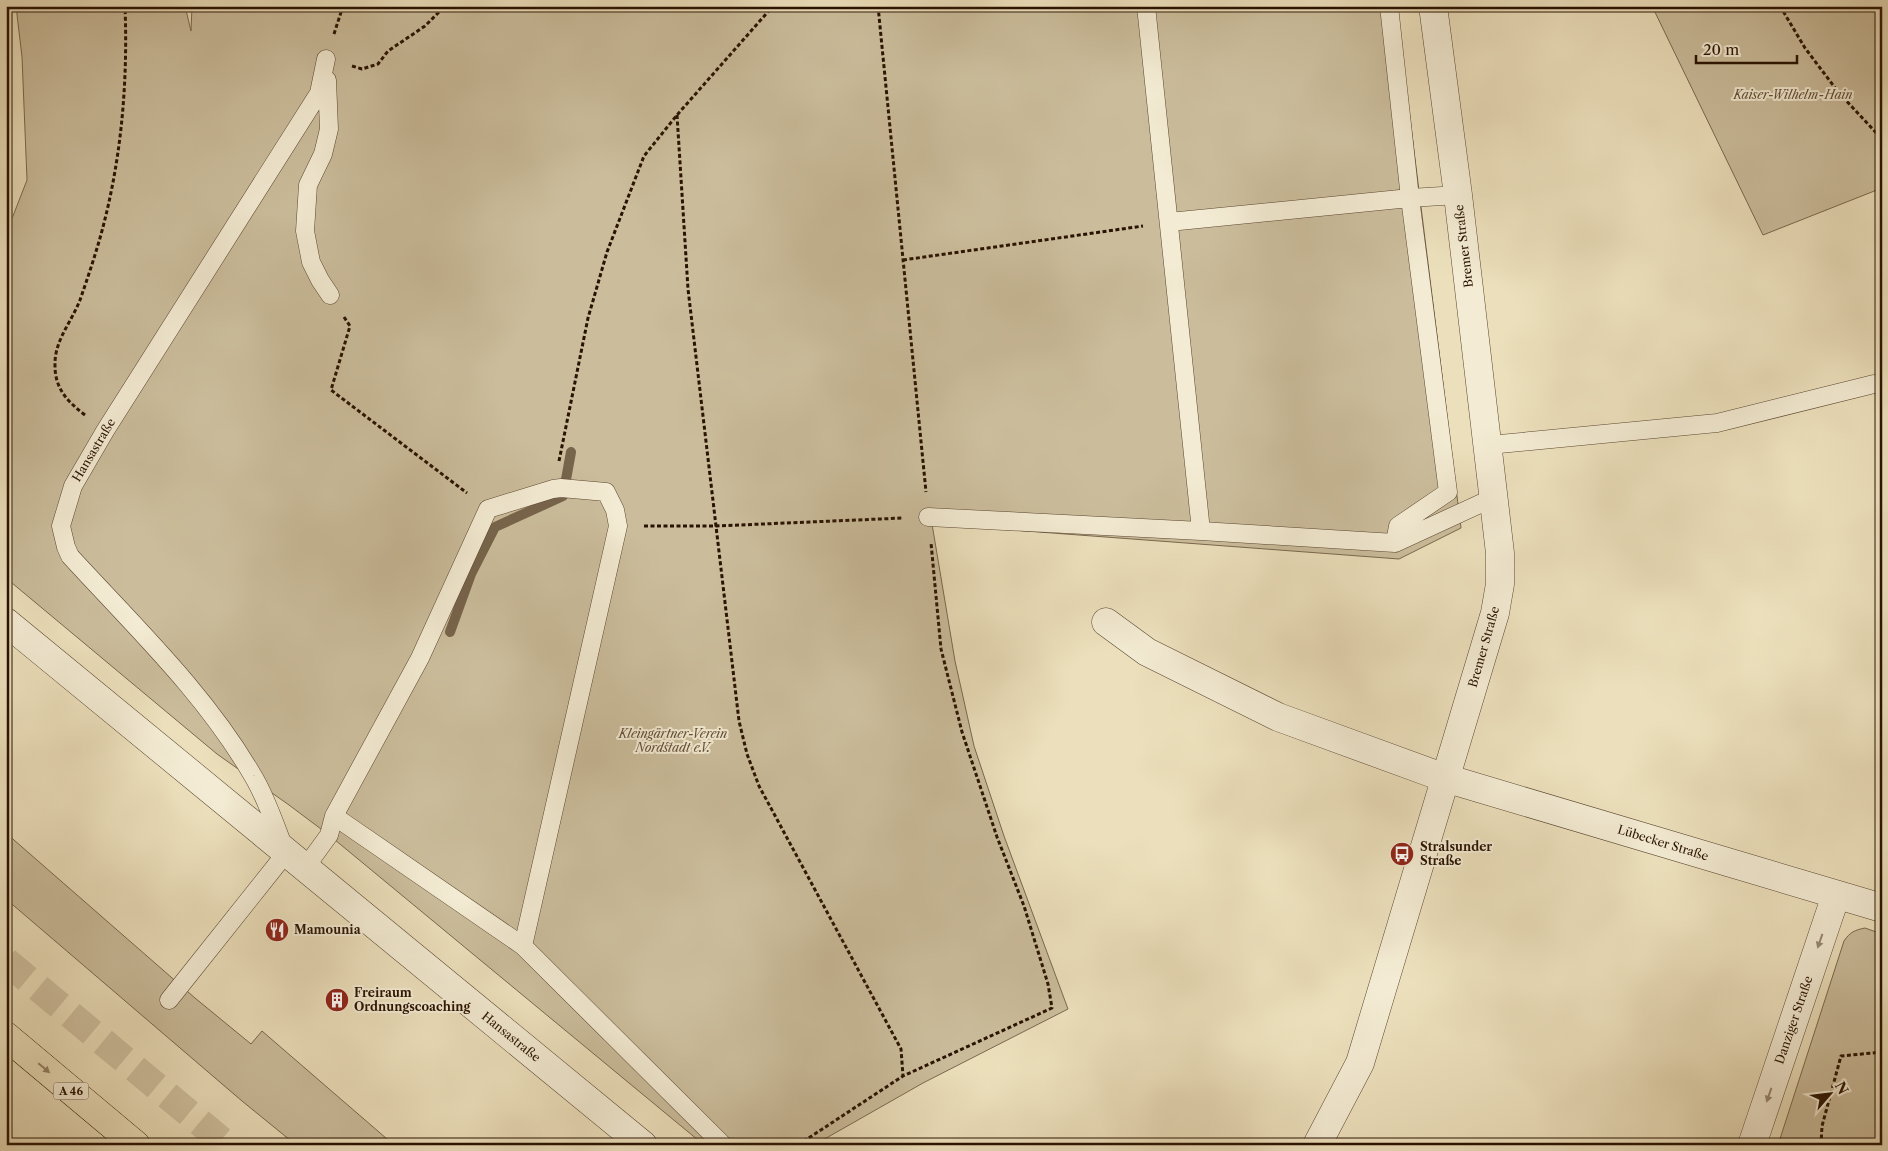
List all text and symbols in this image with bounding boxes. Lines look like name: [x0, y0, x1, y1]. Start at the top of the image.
scale bar: [1696, 32, 1797, 64]
text: 20 m: [1703, 40, 1739, 59]
park label: Kaiser-Wilhelm-Hain: [1732, 87, 1853, 102]
street label: Bremer Straße: [1451, 203, 1476, 289]
street label: Hansastraße: [69, 415, 119, 484]
street label: Bremer Straße: [1465, 604, 1502, 689]
park label: Kleingärtner-Verein Nordstadt e.V.: [618, 726, 727, 755]
street label: Lübecker Straße: [1616, 822, 1711, 864]
place label: Stralsunder Straße: [1420, 839, 1492, 868]
bus stop icon: Stralsunder Straße: [1389, 841, 1415, 867]
restaurant icon: Mamounia: [264, 917, 290, 943]
place label: Mamounia: [294, 922, 362, 937]
one-way arrow: [1816, 934, 1824, 949]
street label: Danziger Straße: [1771, 974, 1816, 1066]
place label: Freiraum Ordnungscoaching: [354, 985, 471, 1014]
building icon: Freiraum Ordnungscoaching: [324, 987, 350, 1013]
street label: Hansastraße: [479, 1008, 544, 1065]
one-way arrow: [37, 1062, 50, 1073]
north arrow: [1806, 1068, 1856, 1118]
text: N: [1831, 1078, 1852, 1097]
road number: A 46: [54, 1082, 88, 1100]
one-way arrow: [1764, 1088, 1772, 1103]

